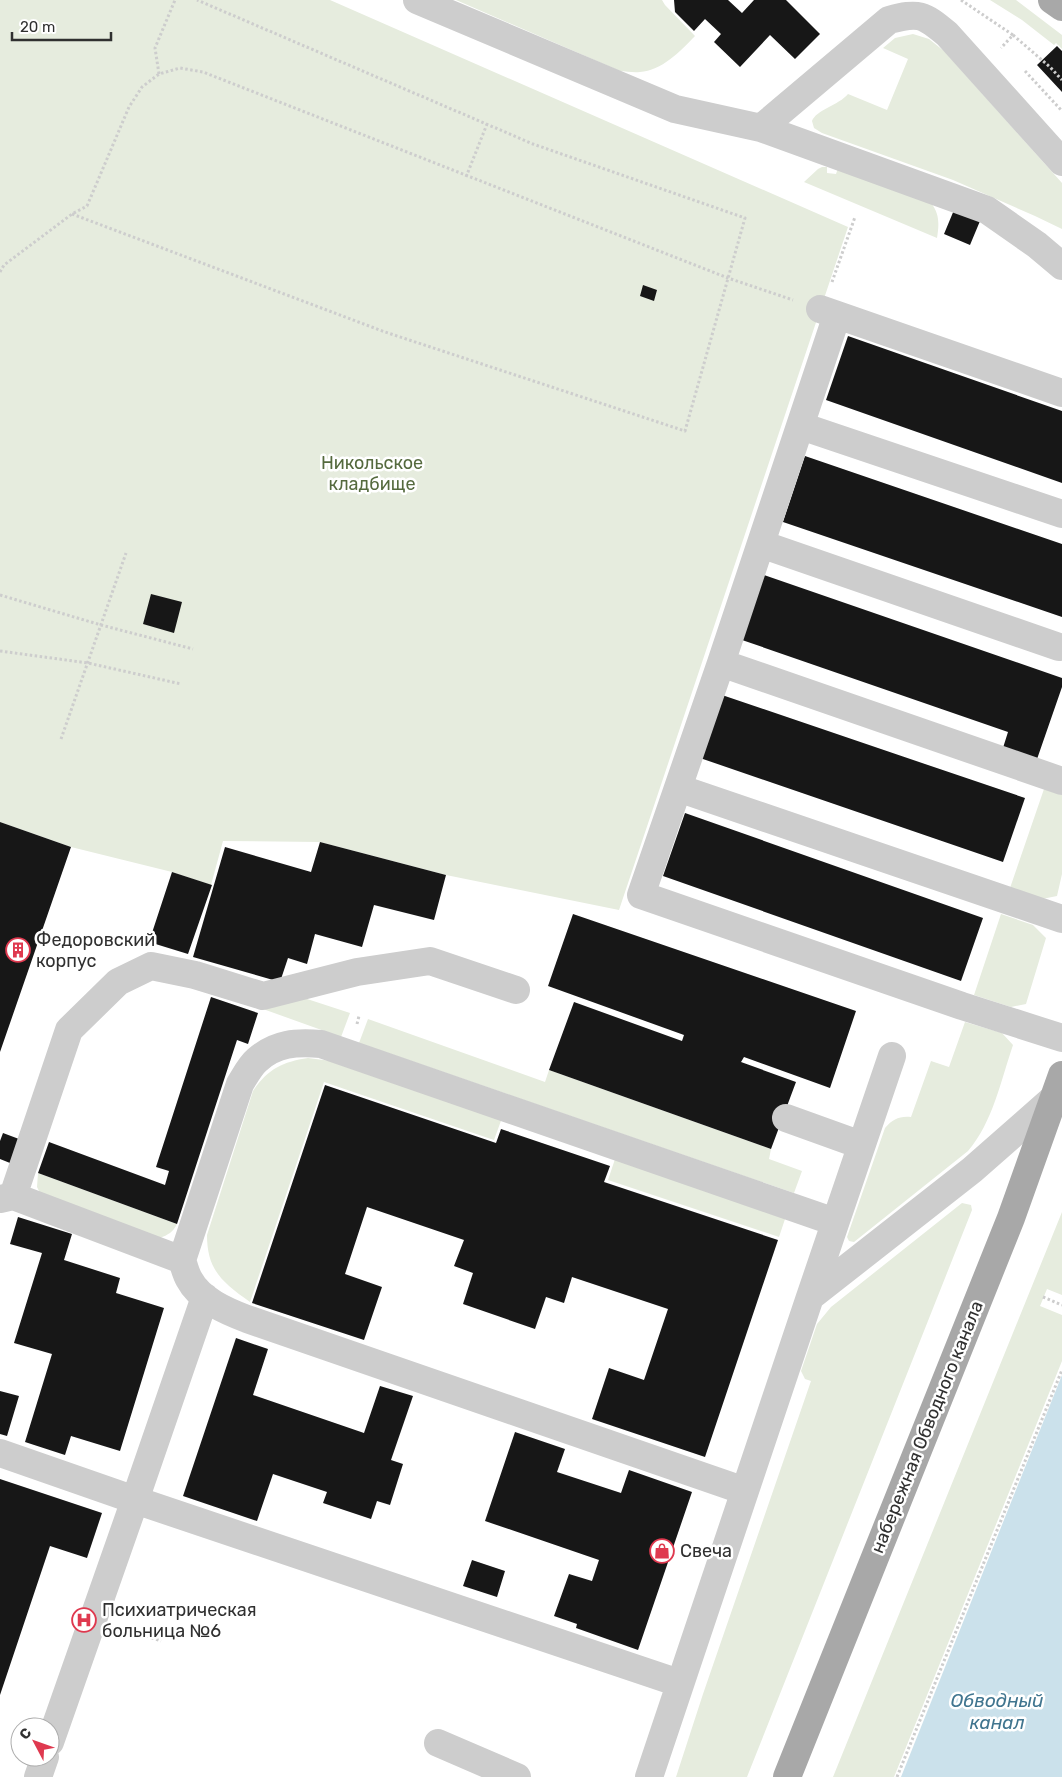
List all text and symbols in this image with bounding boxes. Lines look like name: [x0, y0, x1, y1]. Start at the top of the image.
scale bar: [12, 10, 111, 42]
text: 20 m: [20, 18, 55, 36]
park label: Никольское кладбище: [321, 452, 423, 495]
place label: Федоровский корпус: [36, 929, 155, 972]
building icon: Федоровский корпус: [5, 937, 31, 963]
street label: набережная Обводного канала: [866, 1298, 988, 1556]
shop icon: Свеча: [649, 1538, 675, 1564]
place label: Свеча: [680, 1540, 732, 1562]
place label: Психиатрическая больница №6: [102, 1599, 257, 1642]
hospital icon: Психиатрическая больница №6: [71, 1607, 97, 1633]
water label: Обводный канал: [951, 1689, 1044, 1734]
north arrow: [10, 1717, 60, 1767]
text: С: [16, 1724, 35, 1743]

